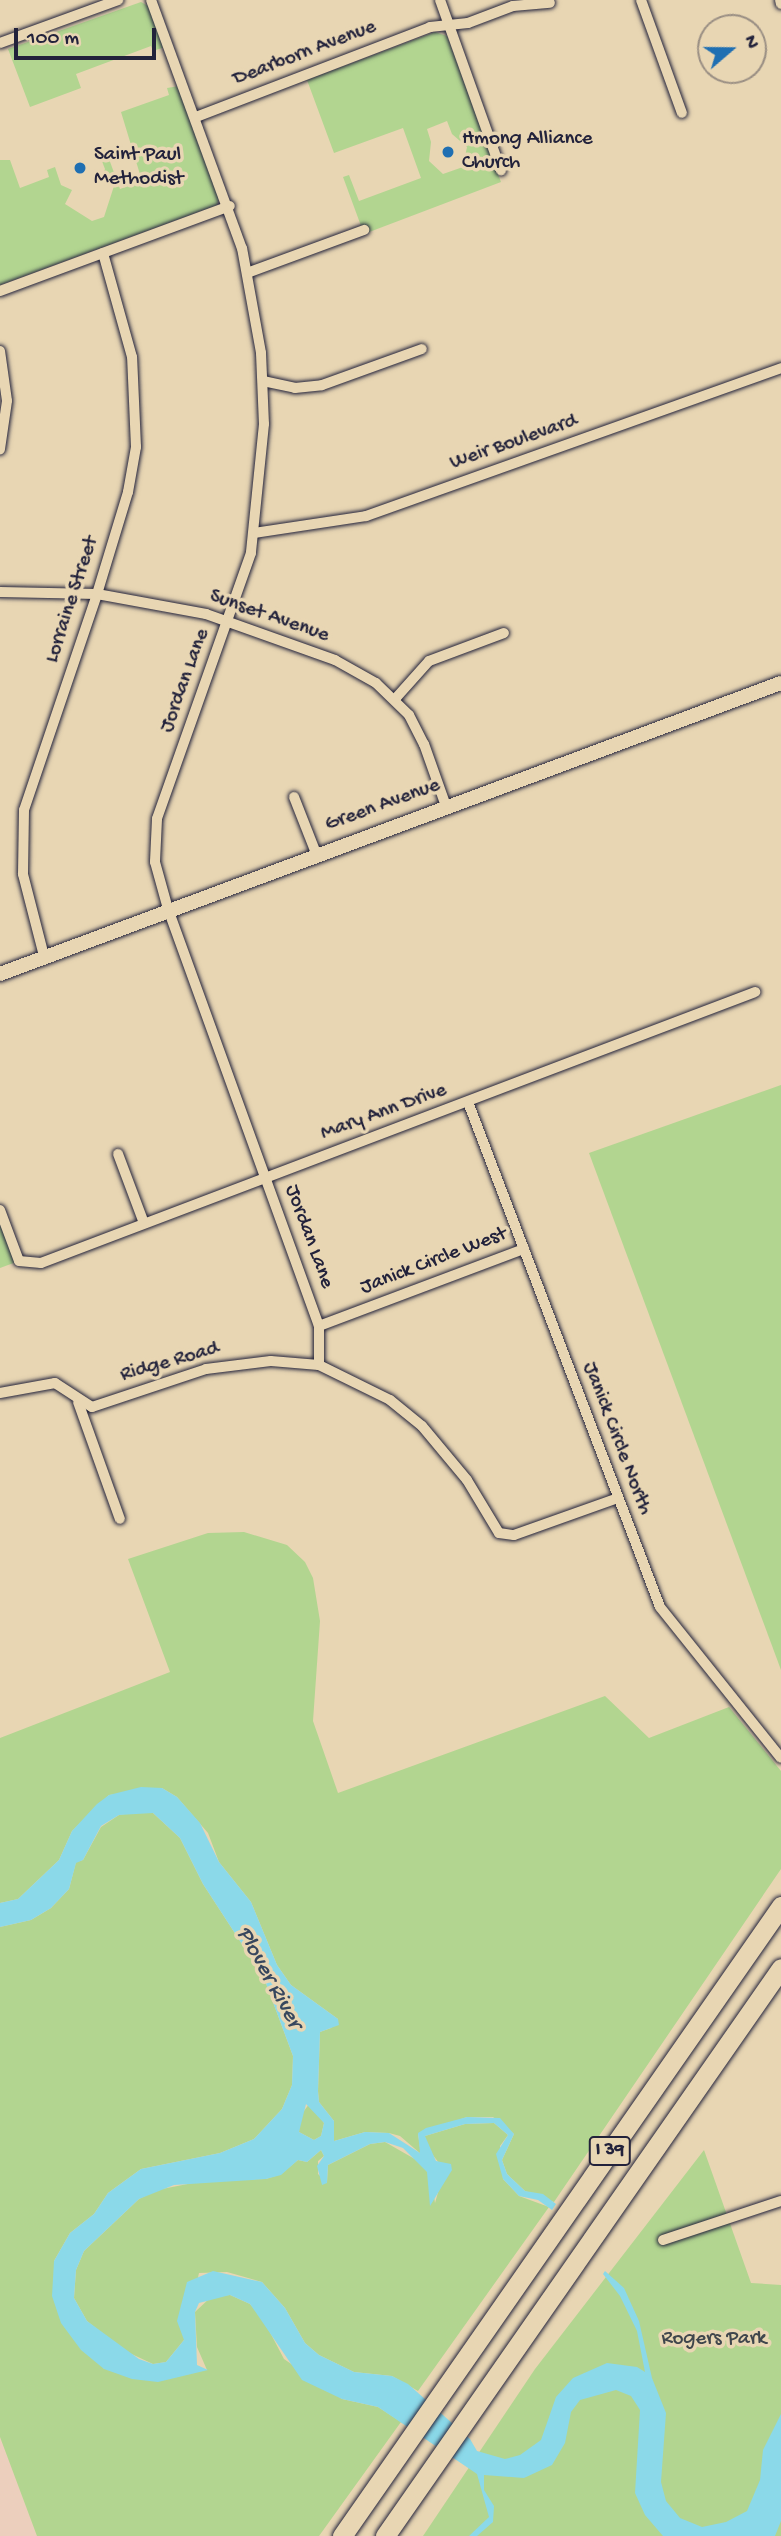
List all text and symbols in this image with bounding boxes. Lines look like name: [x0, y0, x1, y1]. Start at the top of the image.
scale bar: [18, 14, 159, 58]
north arrow: [697, 14, 767, 84]
street label: Dearborn Avenue: [230, 15, 380, 93]
text: 100 m: [27, 27, 79, 52]
text: N: [737, 33, 763, 52]
place label: Hmong Alliance Church: [462, 127, 592, 177]
place label: Saint Paul Methodist: [94, 143, 183, 193]
marker: Hmong Alliance Church: [440, 144, 456, 160]
marker: Saint Paul Methodist: [72, 160, 88, 176]
street label: Weir Boulevard: [447, 409, 581, 477]
street label: Lorraine Street: [41, 534, 105, 666]
street label: Sunset Avenue: [206, 585, 332, 649]
street label: Jordan Lane: [156, 626, 216, 736]
street label: Green Avenue: [322, 774, 444, 838]
street label: Mary Ann Drive: [318, 1079, 450, 1147]
street label: Jordan Lane: [278, 1182, 338, 1292]
street label: Janick Circle West: [357, 1223, 511, 1301]
street label: Ridge Road: [118, 1337, 222, 1389]
street label: Janick Circle North: [575, 1359, 657, 1519]
water label: Plover River: [229, 1922, 307, 2034]
road number: I 39: [587, 2136, 633, 2166]
park label: Rogers Park: [662, 2327, 766, 2353]

